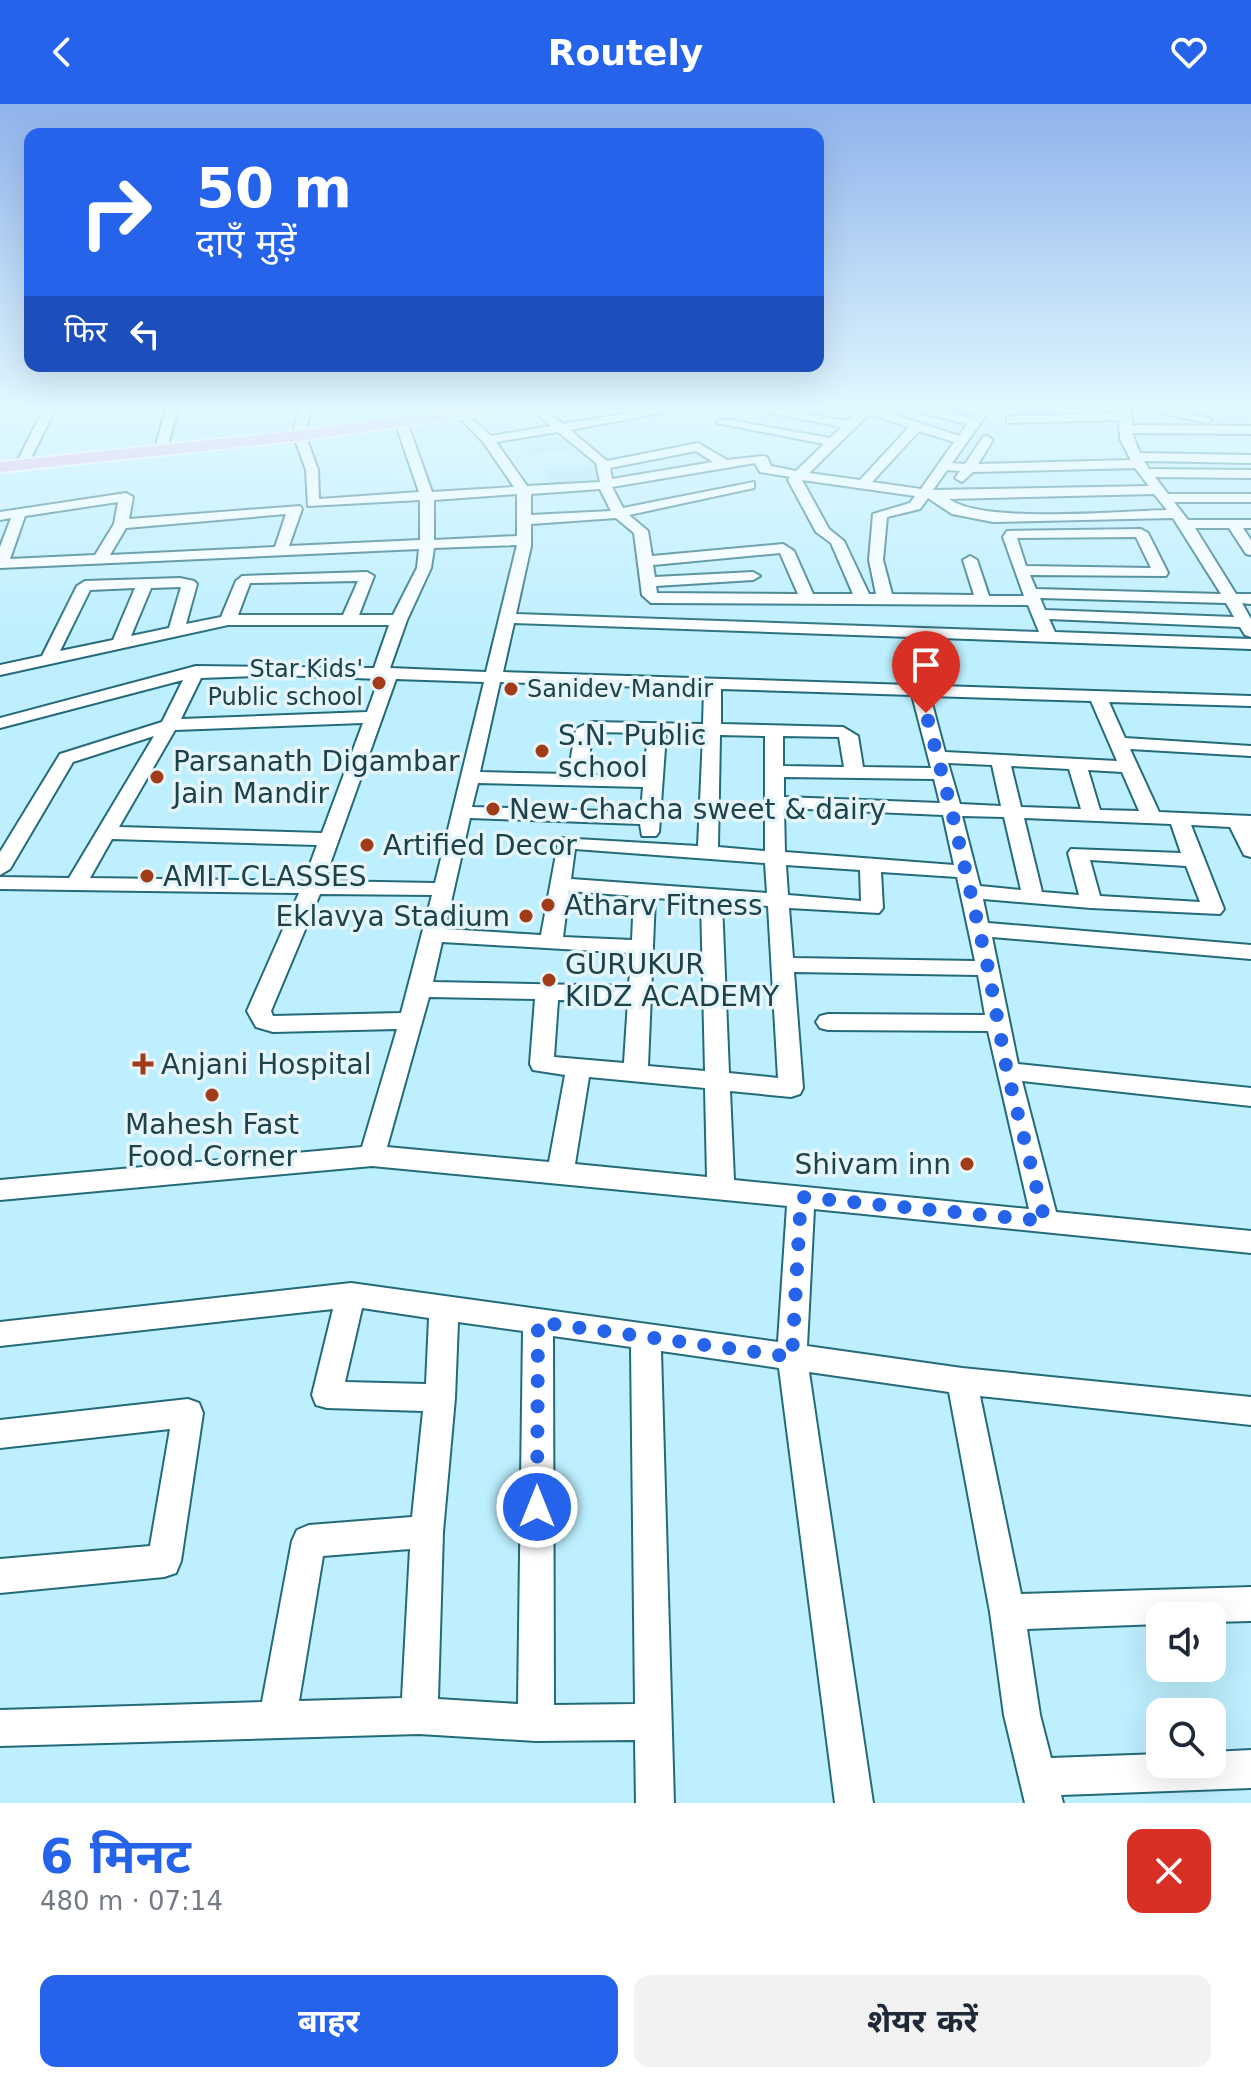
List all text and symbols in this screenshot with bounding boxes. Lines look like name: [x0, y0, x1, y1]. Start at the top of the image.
icon: back: [40, 30, 84, 74]
icon: heart: [1167, 30, 1211, 74]
text: Routely: [548, 32, 703, 73]
text: 50 m: [196, 155, 352, 220]
icon: right: [64, 160, 168, 264]
text: दाएँ मुड़ें: [196, 222, 297, 263]
icon: left: [123, 312, 167, 356]
text: फिर: [64, 314, 107, 349]
pin: [892, 631, 960, 713]
icon: arrive: [904, 643, 948, 687]
place label: Star Kids' Public school: [207, 655, 363, 711]
marker: Star Kids' Public school: [370, 674, 388, 692]
place label: Sanidev Mandir: [527, 675, 713, 703]
marker: Sanidev Mandir: [502, 680, 520, 698]
place label: S.N. Public school: [558, 719, 706, 784]
marker: S.N. Public school: [533, 742, 551, 760]
place label: Parsanath Digambar Jain Mandir: [171, 745, 460, 810]
marker: Parsanath Digambar Jain Mandir: [148, 768, 166, 786]
place label: New Chacha sweet & dairy: [509, 793, 886, 826]
marker: New Chacha sweet & dairy: [484, 800, 502, 818]
place label: Artified Decor: [383, 829, 577, 862]
marker: Artified Decor: [358, 836, 376, 854]
place label: AMIT CLASSES: [163, 860, 367, 893]
marker: AMIT CLASSES: [138, 867, 156, 885]
place label: Atharv Fitness: [564, 889, 763, 922]
marker: Atharv Fitness: [539, 896, 557, 914]
place label: Eklavya Stadium: [275, 900, 510, 933]
marker: Eklavya Stadium: [517, 907, 535, 925]
place label: GURUKUR KIDZ ACADEMY: [565, 948, 780, 1013]
marker: GURUKUR KIDZ ACADEMY: [540, 971, 558, 989]
place label: Anjani Hospital: [161, 1048, 372, 1081]
marker: Anjani Hospital: [132, 1053, 154, 1075]
marker: Mahesh Fast Food Corner: [203, 1086, 221, 1104]
place label: Mahesh Fast Food Corner: [125, 1108, 299, 1173]
place label: Shivam inn: [795, 1148, 951, 1181]
marker: Shivam inn: [958, 1155, 976, 1173]
position arrow: [495, 1465, 579, 1549]
map controls: [1146, 1602, 1226, 1778]
button: sound: [1146, 1602, 1226, 1682]
button: search: [1146, 1698, 1226, 1778]
text: 6 मिनट: [40, 1828, 191, 1884]
button: close: [1127, 1829, 1211, 1913]
text: 480 m · 07:14: [40, 1886, 223, 1916]
button: बाहर: [40, 1975, 618, 2067]
button: शेयर करें: [634, 1975, 1211, 2067]

